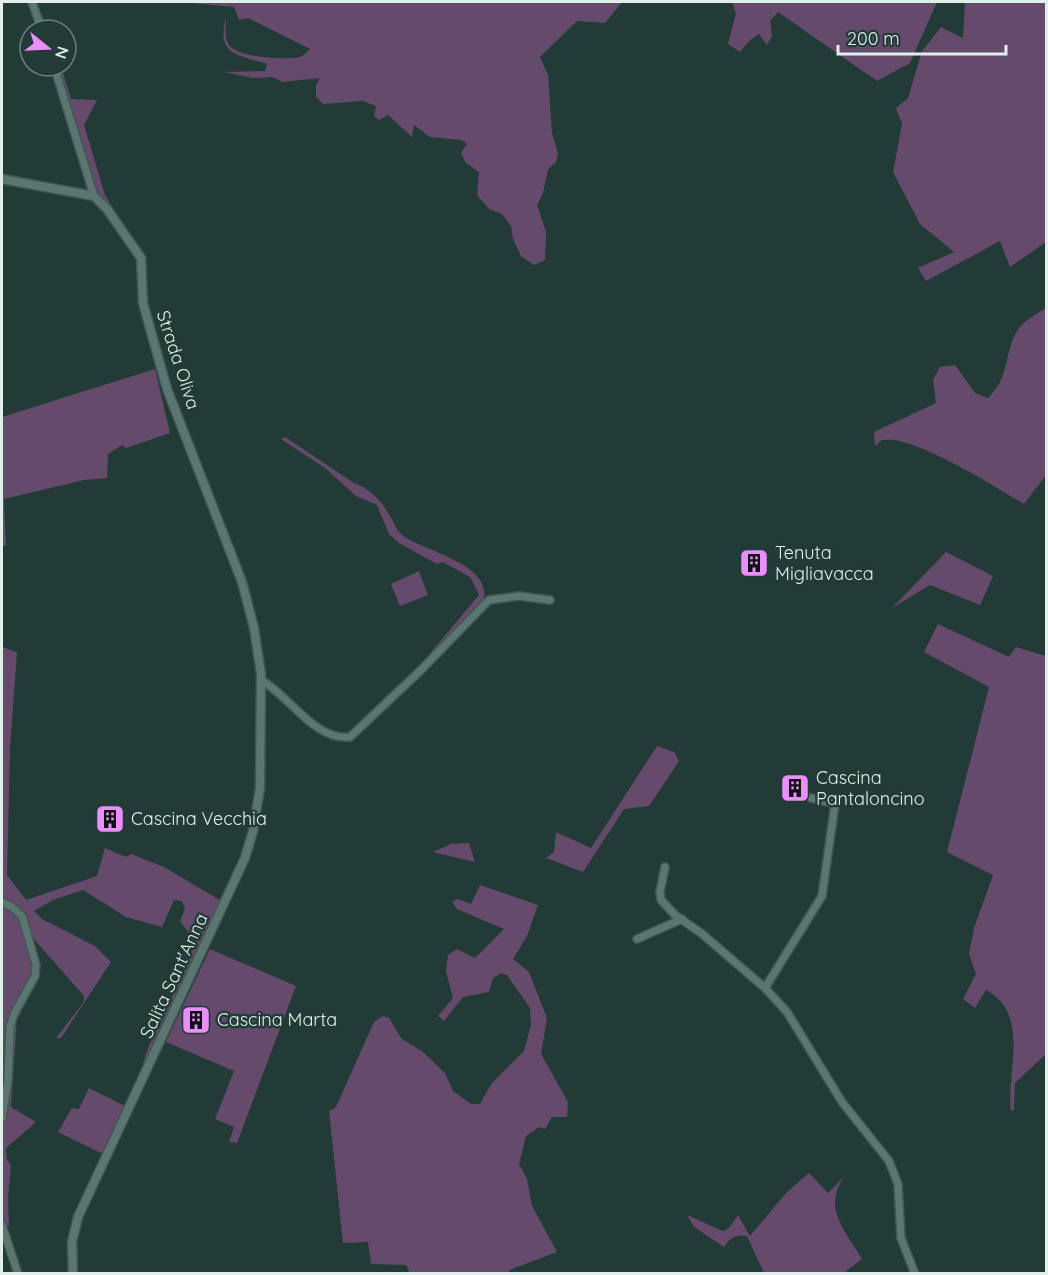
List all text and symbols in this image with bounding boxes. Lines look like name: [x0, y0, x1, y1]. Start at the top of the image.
north arrow: [18, 18, 78, 78]
scale bar: [838, 18, 1006, 56]
text: 200 m: [847, 27, 900, 50]
text: N: [51, 44, 74, 61]
street label: Strada Oliva: [152, 307, 205, 412]
place label: Tenuta Migliavacca: [775, 541, 874, 585]
building icon: Tenuta Migliavacca: [738, 547, 770, 579]
place label: Cascina Pantaloncino: [816, 766, 925, 810]
building icon: Cascina Pantaloncino: [779, 772, 811, 804]
building icon: Cascina Vecchia: [94, 803, 126, 835]
place label: Cascina Vecchia: [131, 807, 267, 830]
street label: Salita Sant'Anna: [135, 910, 213, 1042]
building icon: Cascina Marta: [180, 1004, 212, 1036]
place label: Cascina Marta: [217, 1008, 337, 1031]

